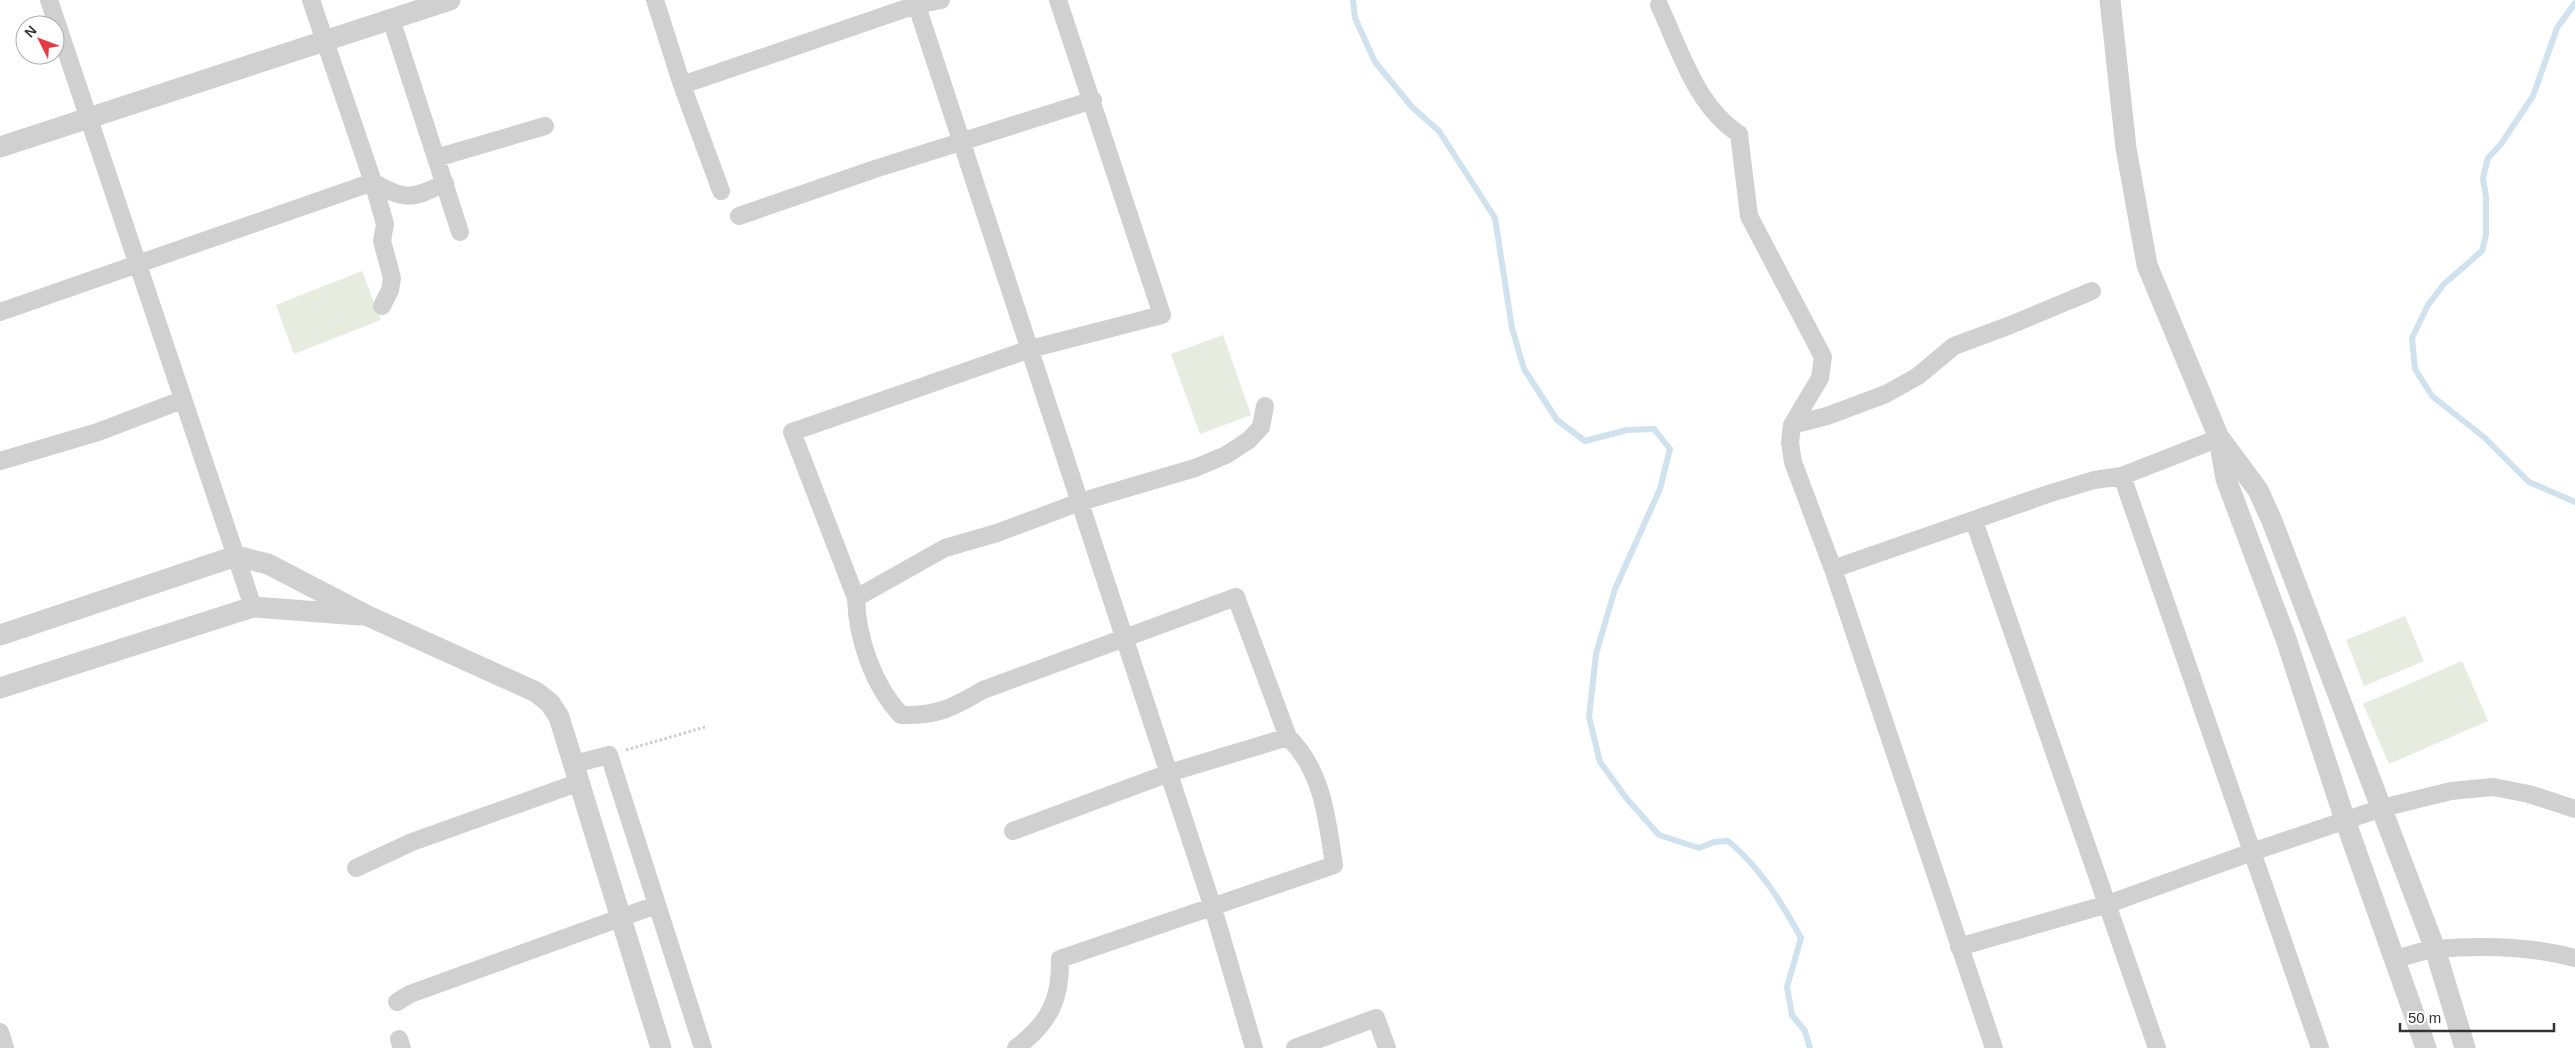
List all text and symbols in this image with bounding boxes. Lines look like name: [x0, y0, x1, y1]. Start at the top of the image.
north arrow: [15, 15, 65, 65]
text: N: [21, 22, 40, 40]
scale bar: [2400, 1000, 2554, 1032]
text: 50 m: [2408, 1009, 2441, 1026]

